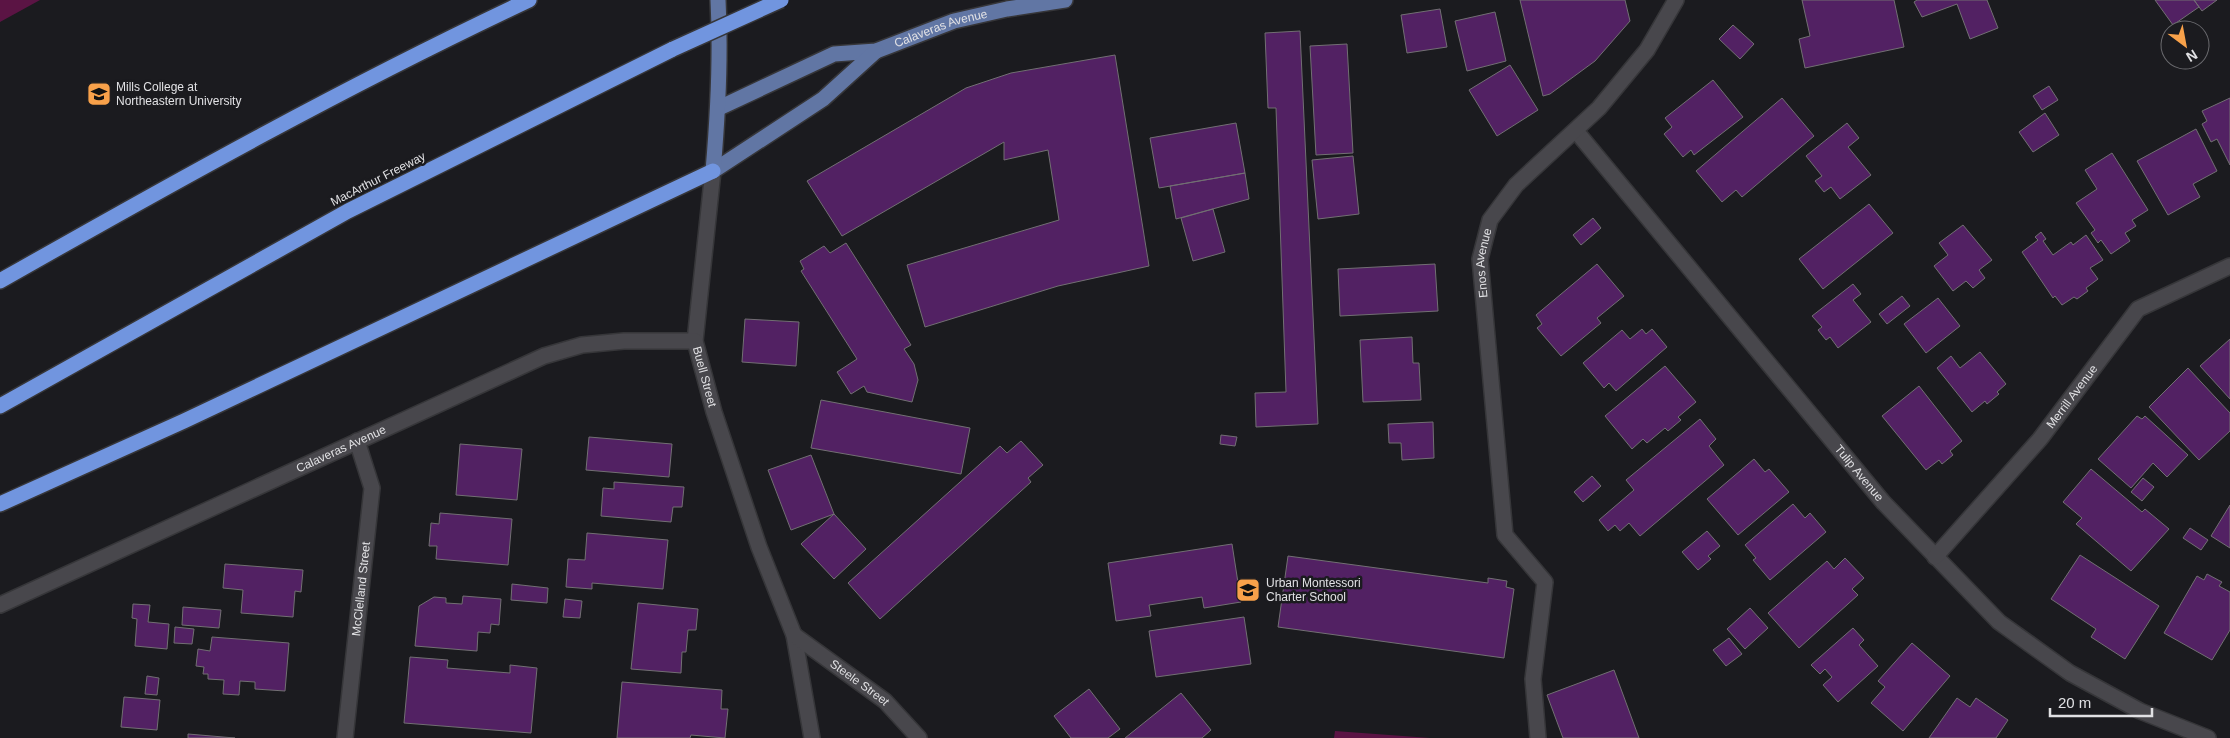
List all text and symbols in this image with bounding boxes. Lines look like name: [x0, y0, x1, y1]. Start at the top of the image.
street label: Calaveras Avenue: [892, 7, 989, 50]
north arrow: [2160, 20, 2210, 70]
text: N: [2183, 47, 2200, 65]
place label: Mills College at Northeastern University: [116, 80, 241, 108]
school or university icon: Mills College at Northeastern University: [86, 81, 112, 107]
street label: MacArthur Freeway: [328, 149, 428, 209]
street label: Enos Avenue: [1473, 226, 1495, 299]
street label: Buell Street: [690, 345, 720, 409]
street label: Merrill Avenue: [2043, 362, 2101, 431]
street label: Calaveras Avenue: [294, 422, 388, 476]
street label: Tulip Avenue: [1832, 442, 1887, 504]
street label: McClelland Street: [349, 540, 373, 637]
place label: Urban Montessori Charter School: [1266, 576, 1361, 604]
school or university icon: Urban Montessori Charter School: [1235, 577, 1261, 603]
street label: Steele Street: [827, 656, 893, 709]
scale bar: [2050, 686, 2152, 718]
text: 20 m: [2058, 694, 2091, 711]

